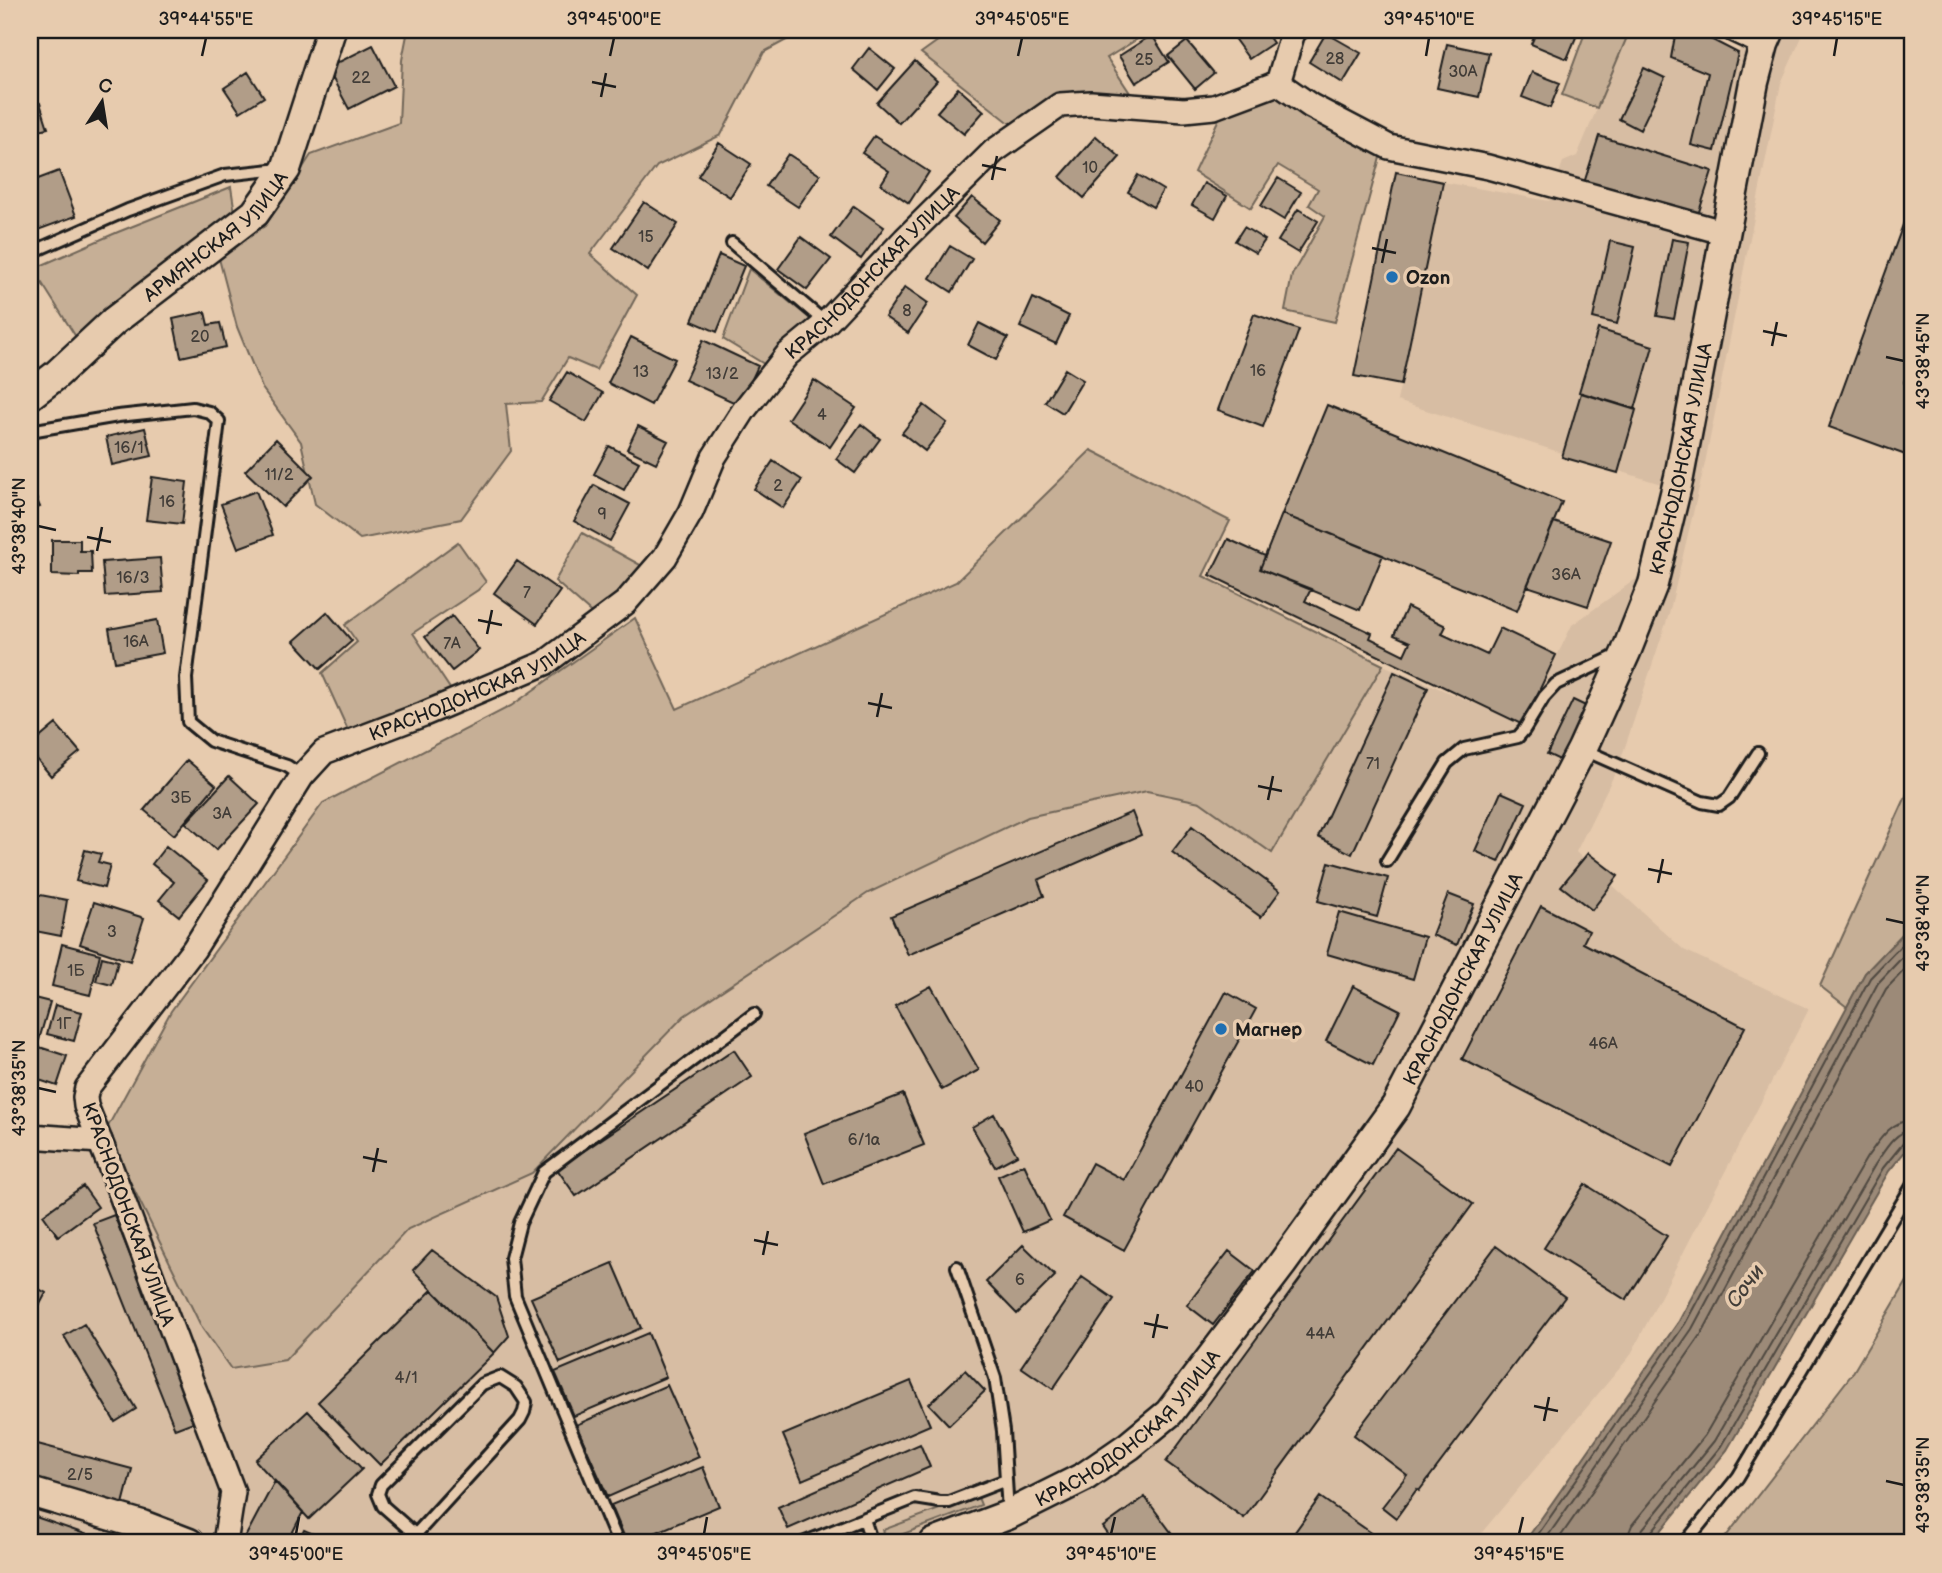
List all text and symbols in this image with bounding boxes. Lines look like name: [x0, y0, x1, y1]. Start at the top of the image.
text: 39°44'55"E: [159, 9, 254, 30]
text: 39°45'00"E: [567, 9, 662, 30]
text: 39°45'05"E: [975, 9, 1069, 30]
text: 39°45'10"E: [1383, 9, 1475, 30]
text: 39°45'15"E: [1792, 9, 1883, 30]
house number: 28: [1326, 50, 1344, 69]
house number: 25: [1135, 51, 1153, 70]
house number: 30А: [1449, 63, 1478, 82]
north arrow: [66, 66, 136, 136]
house number: 22: [352, 69, 371, 88]
text: С: [96, 74, 114, 99]
house number: 10: [1082, 159, 1098, 178]
street label: АРМЯНСКАЯ УЛИЦА: [139, 167, 294, 308]
street label: КРАСНОДОНСКАЯ УЛИЦА: [781, 181, 965, 365]
house number: 15: [638, 228, 654, 247]
place label: Ozon: [1406, 267, 1450, 290]
marker: Ozon: [1384, 269, 1400, 285]
house number: 8: [902, 302, 912, 321]
text: 43°38'45"N: [1913, 312, 1934, 410]
house number: 20: [191, 328, 209, 347]
street label: КРАСНОДОНСКАЯ УЛИЦА: [1646, 341, 1717, 577]
house number: 16: [1250, 362, 1266, 381]
house number: 13: [633, 363, 649, 382]
house number: 13/2: [706, 365, 739, 384]
house number: 4: [817, 406, 827, 425]
house number: 16/1: [114, 439, 144, 458]
house number: 11/2: [264, 466, 294, 485]
text: 43°38'40"N: [9, 477, 30, 575]
house number: 2: [773, 477, 783, 496]
house number: 16: [159, 493, 175, 512]
house number: 9: [597, 505, 607, 524]
house number: 36А: [1551, 566, 1581, 585]
house number: 16/3: [116, 569, 150, 588]
house number: 7: [523, 584, 531, 603]
street label: КРАСНОДОНСКАЯ УЛИЦА: [366, 626, 591, 747]
house number: 16А: [123, 633, 149, 652]
house number: 7А: [443, 635, 461, 654]
house number: 71: [1366, 755, 1380, 774]
house number: 3Б: [171, 789, 192, 808]
house number: 3А: [212, 805, 232, 824]
street label: КРАСНОДОНСКАЯ УЛИЦА: [1399, 869, 1529, 1090]
text: 43°38'40"N: [1913, 874, 1934, 972]
house number: 3: [107, 923, 117, 942]
house number: 1Б: [67, 962, 86, 981]
house number: 1Г: [56, 1015, 72, 1034]
place label: Магнер: [1235, 1019, 1303, 1042]
marker: Магнер: [1213, 1021, 1229, 1037]
house number: 46А: [1588, 1035, 1618, 1054]
text: 43°38'35"N: [9, 1039, 30, 1137]
house number: 40: [1184, 1078, 1204, 1097]
street label: КРАСНОДОНСКАЯ УЛИЦА: [76, 1099, 179, 1330]
house number: 6/1а: [848, 1131, 881, 1150]
water label: Сочи: [1721, 1259, 1770, 1313]
house number: 6: [1015, 1271, 1025, 1290]
house number: 44А: [1305, 1325, 1335, 1344]
street label: КРАСНОДОНСКАЯ УЛИЦА: [1032, 1345, 1226, 1512]
house number: 4/1: [394, 1369, 418, 1388]
text: 43°38'35"N: [1913, 1436, 1934, 1534]
house number: 2/5: [67, 1466, 93, 1485]
text: 39°45'00"E: [249, 1544, 344, 1565]
text: 39°45'05"E: [657, 1544, 751, 1565]
text: 39°45'10"E: [1065, 1544, 1157, 1565]
text: 39°45'15"E: [1474, 1544, 1565, 1565]

